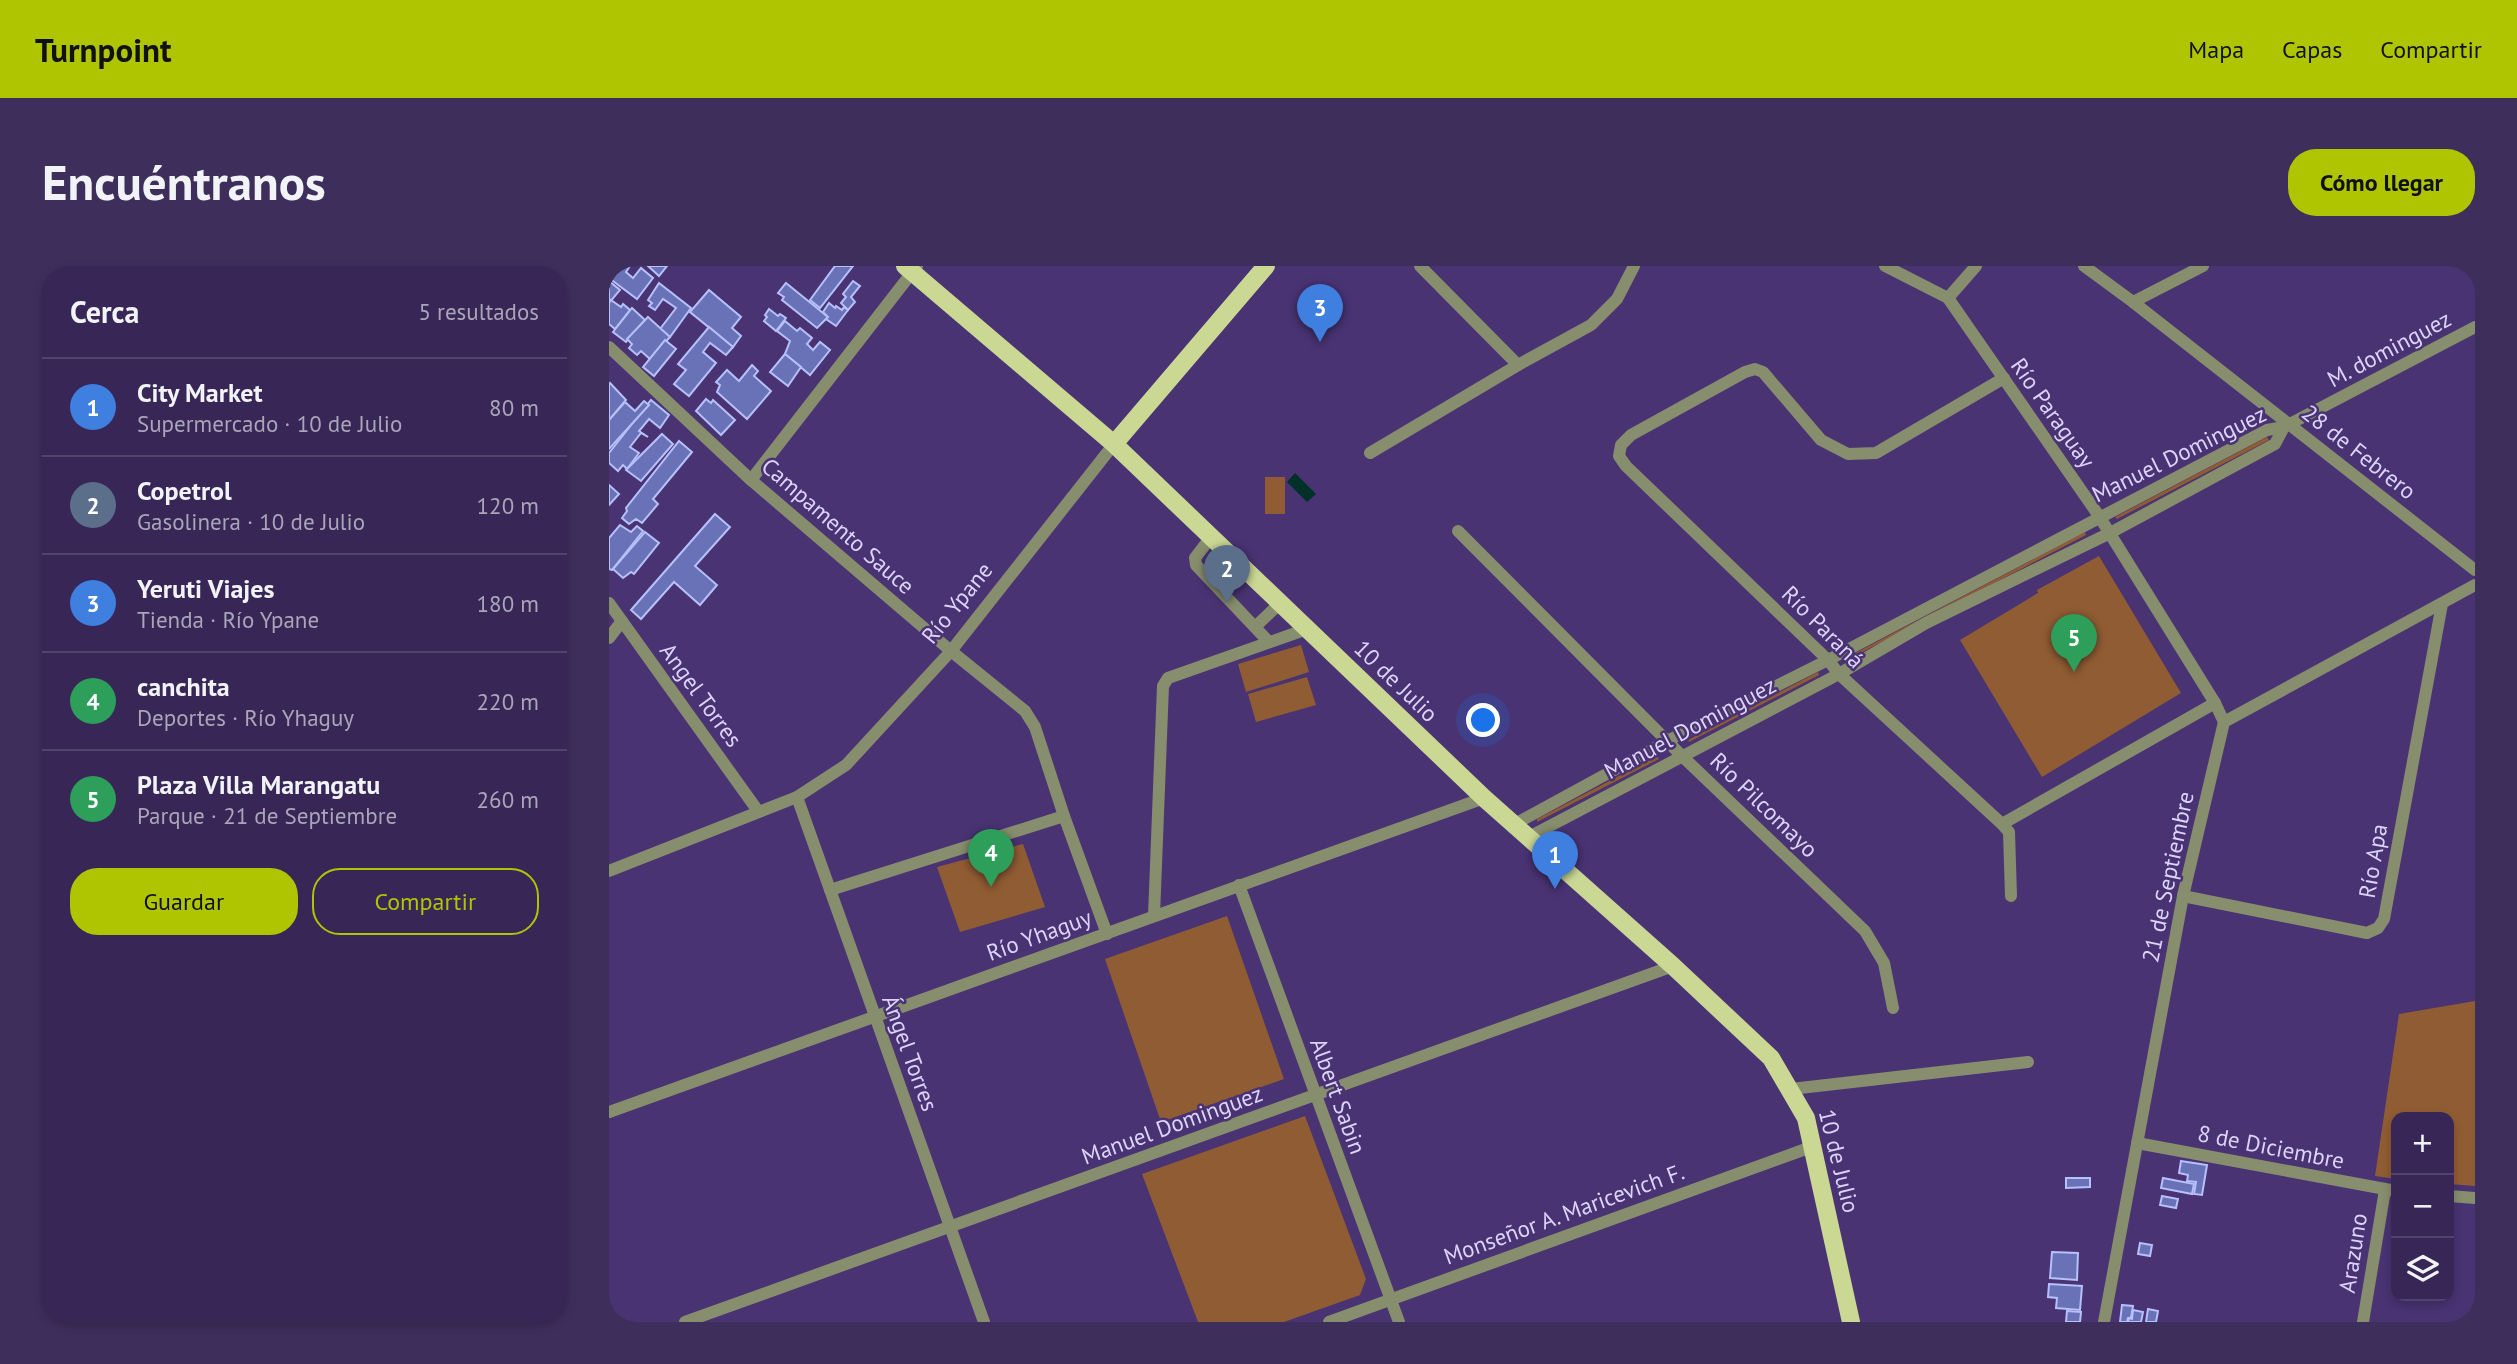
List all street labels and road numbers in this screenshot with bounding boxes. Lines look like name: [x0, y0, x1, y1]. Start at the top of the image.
street label: M. dominguez: [2322, 304, 2456, 393]
street label: Río Paraguay: [2005, 352, 2102, 474]
street label: 28 de Febrero: [2296, 398, 2422, 505]
street label: Manuel Dominguez: [2087, 399, 2271, 508]
street label: Campamento Sauce: [756, 451, 921, 600]
street label: Río Ypane: [915, 556, 998, 649]
street label: Río Paraná: [1776, 579, 1871, 674]
street label: 10 de Julio: [1348, 633, 1444, 728]
street label: Angel Torres: [654, 637, 749, 752]
street label: Manuel Dominguez: [1599, 670, 1781, 785]
street label: Río Pilcomayo: [1704, 746, 1824, 863]
street label: 21 de Septiembre: [2135, 789, 2200, 965]
street label: Río Apa: [2352, 822, 2393, 900]
street label: Río Yhaguy: [982, 902, 1096, 967]
street label: Ángel Torres: [876, 991, 945, 1115]
street label: Albert Sabin: [1304, 1034, 1373, 1158]
street label: Manuel Dominguez: [1077, 1078, 1266, 1171]
street label: 10 de Julio: [1813, 1106, 1866, 1216]
street label: 8 de Diciembre: [2195, 1118, 2347, 1175]
street label: Monseñor A. Maricevich F.: [1440, 1157, 1688, 1271]
street label: Arazuno: [2332, 1211, 2373, 1295]

